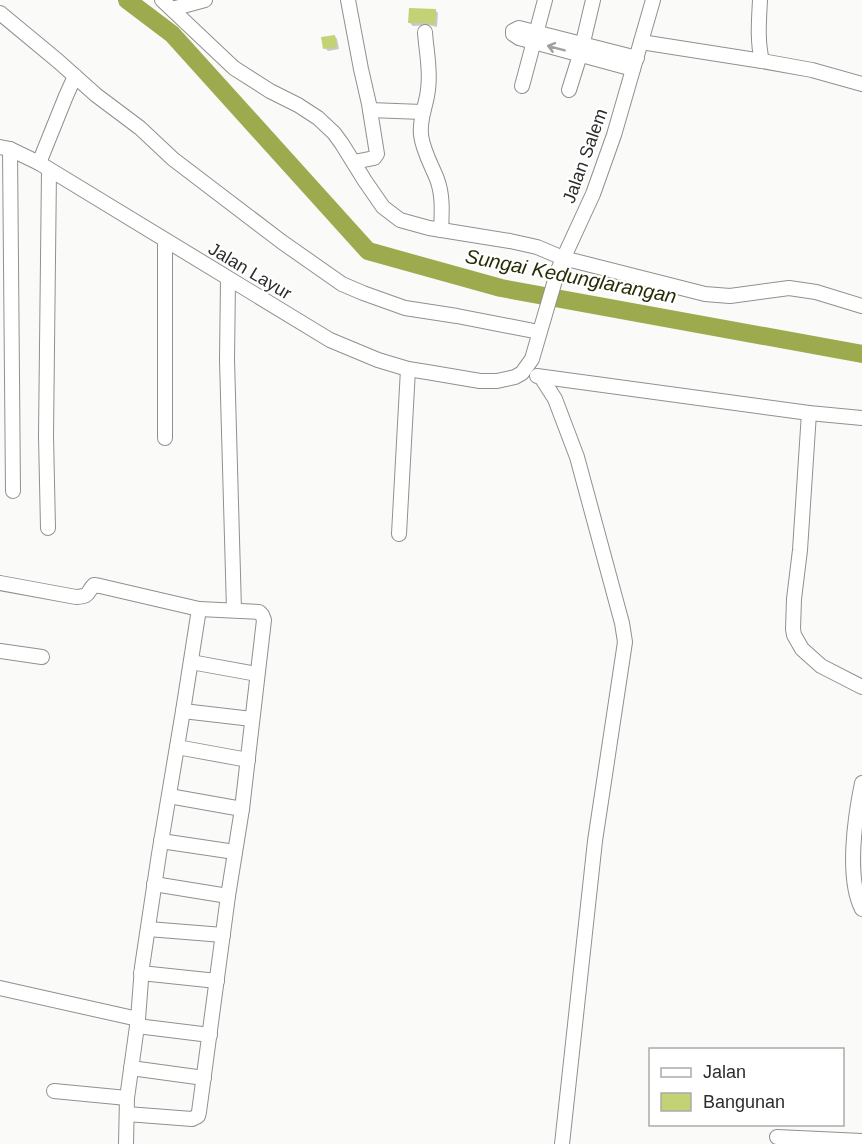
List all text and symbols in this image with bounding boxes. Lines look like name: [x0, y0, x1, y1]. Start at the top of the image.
one-way arrow: [547, 42, 566, 53]
street label: Jalan Salem: [559, 106, 611, 206]
street label: Jalan Layur: [205, 238, 295, 304]
water label: Sungai Kedunglarangan: [464, 245, 678, 307]
legend: [649, 1048, 844, 1126]
text: Jalan: [703, 1062, 746, 1082]
text: Bangunan: [703, 1092, 785, 1112]

